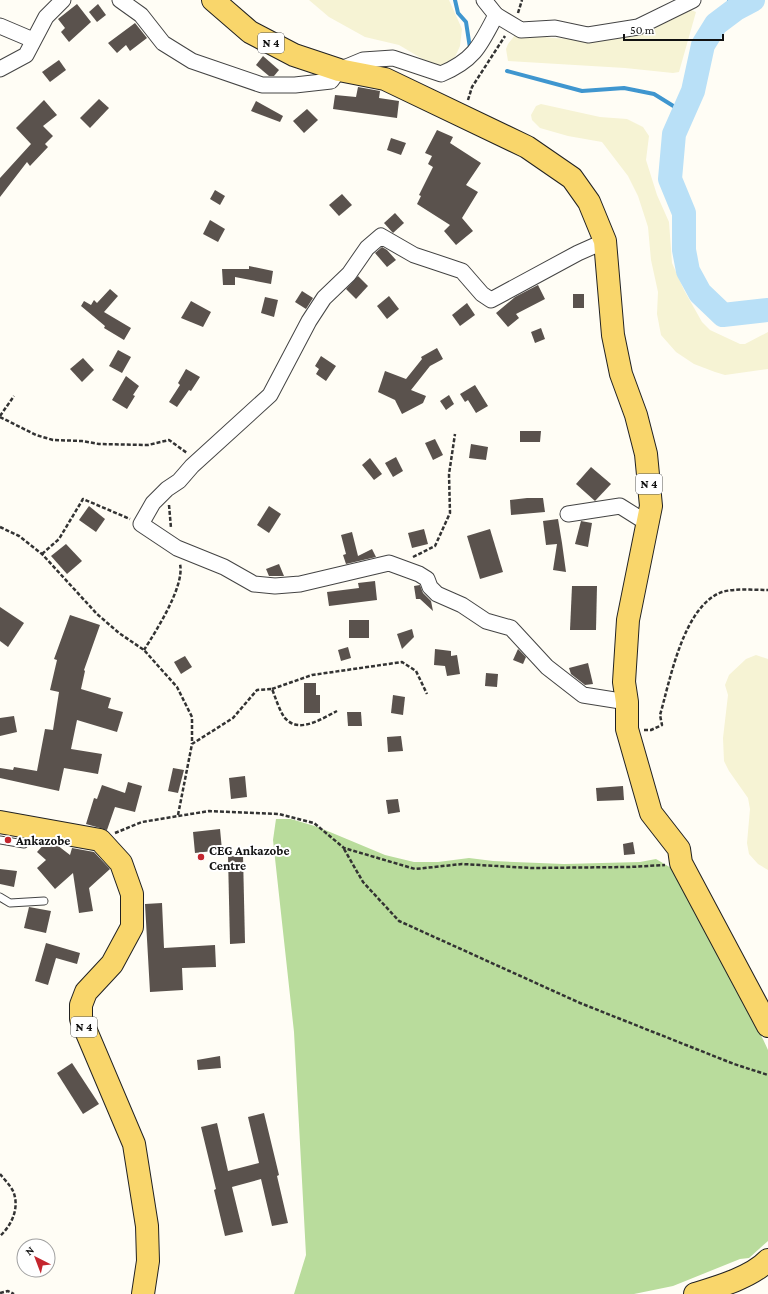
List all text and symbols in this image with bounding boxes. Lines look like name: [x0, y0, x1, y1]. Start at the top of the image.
scale bar: [624, 16, 723, 42]
text: 50 m: [630, 23, 655, 37]
road number: N 4: [258, 33, 284, 53]
road number: N 4: [636, 474, 662, 494]
place label: Ankazobe: [15, 833, 70, 848]
marker: Ankazobe: [3, 835, 13, 845]
place label: CEG Ankazobe Centre: [209, 843, 289, 873]
marker: CEG Ankazobe Centre: [196, 852, 206, 862]
road number: N 4: [71, 1017, 97, 1037]
north arrow: [16, 1238, 56, 1278]
text: N: [23, 1243, 36, 1258]

